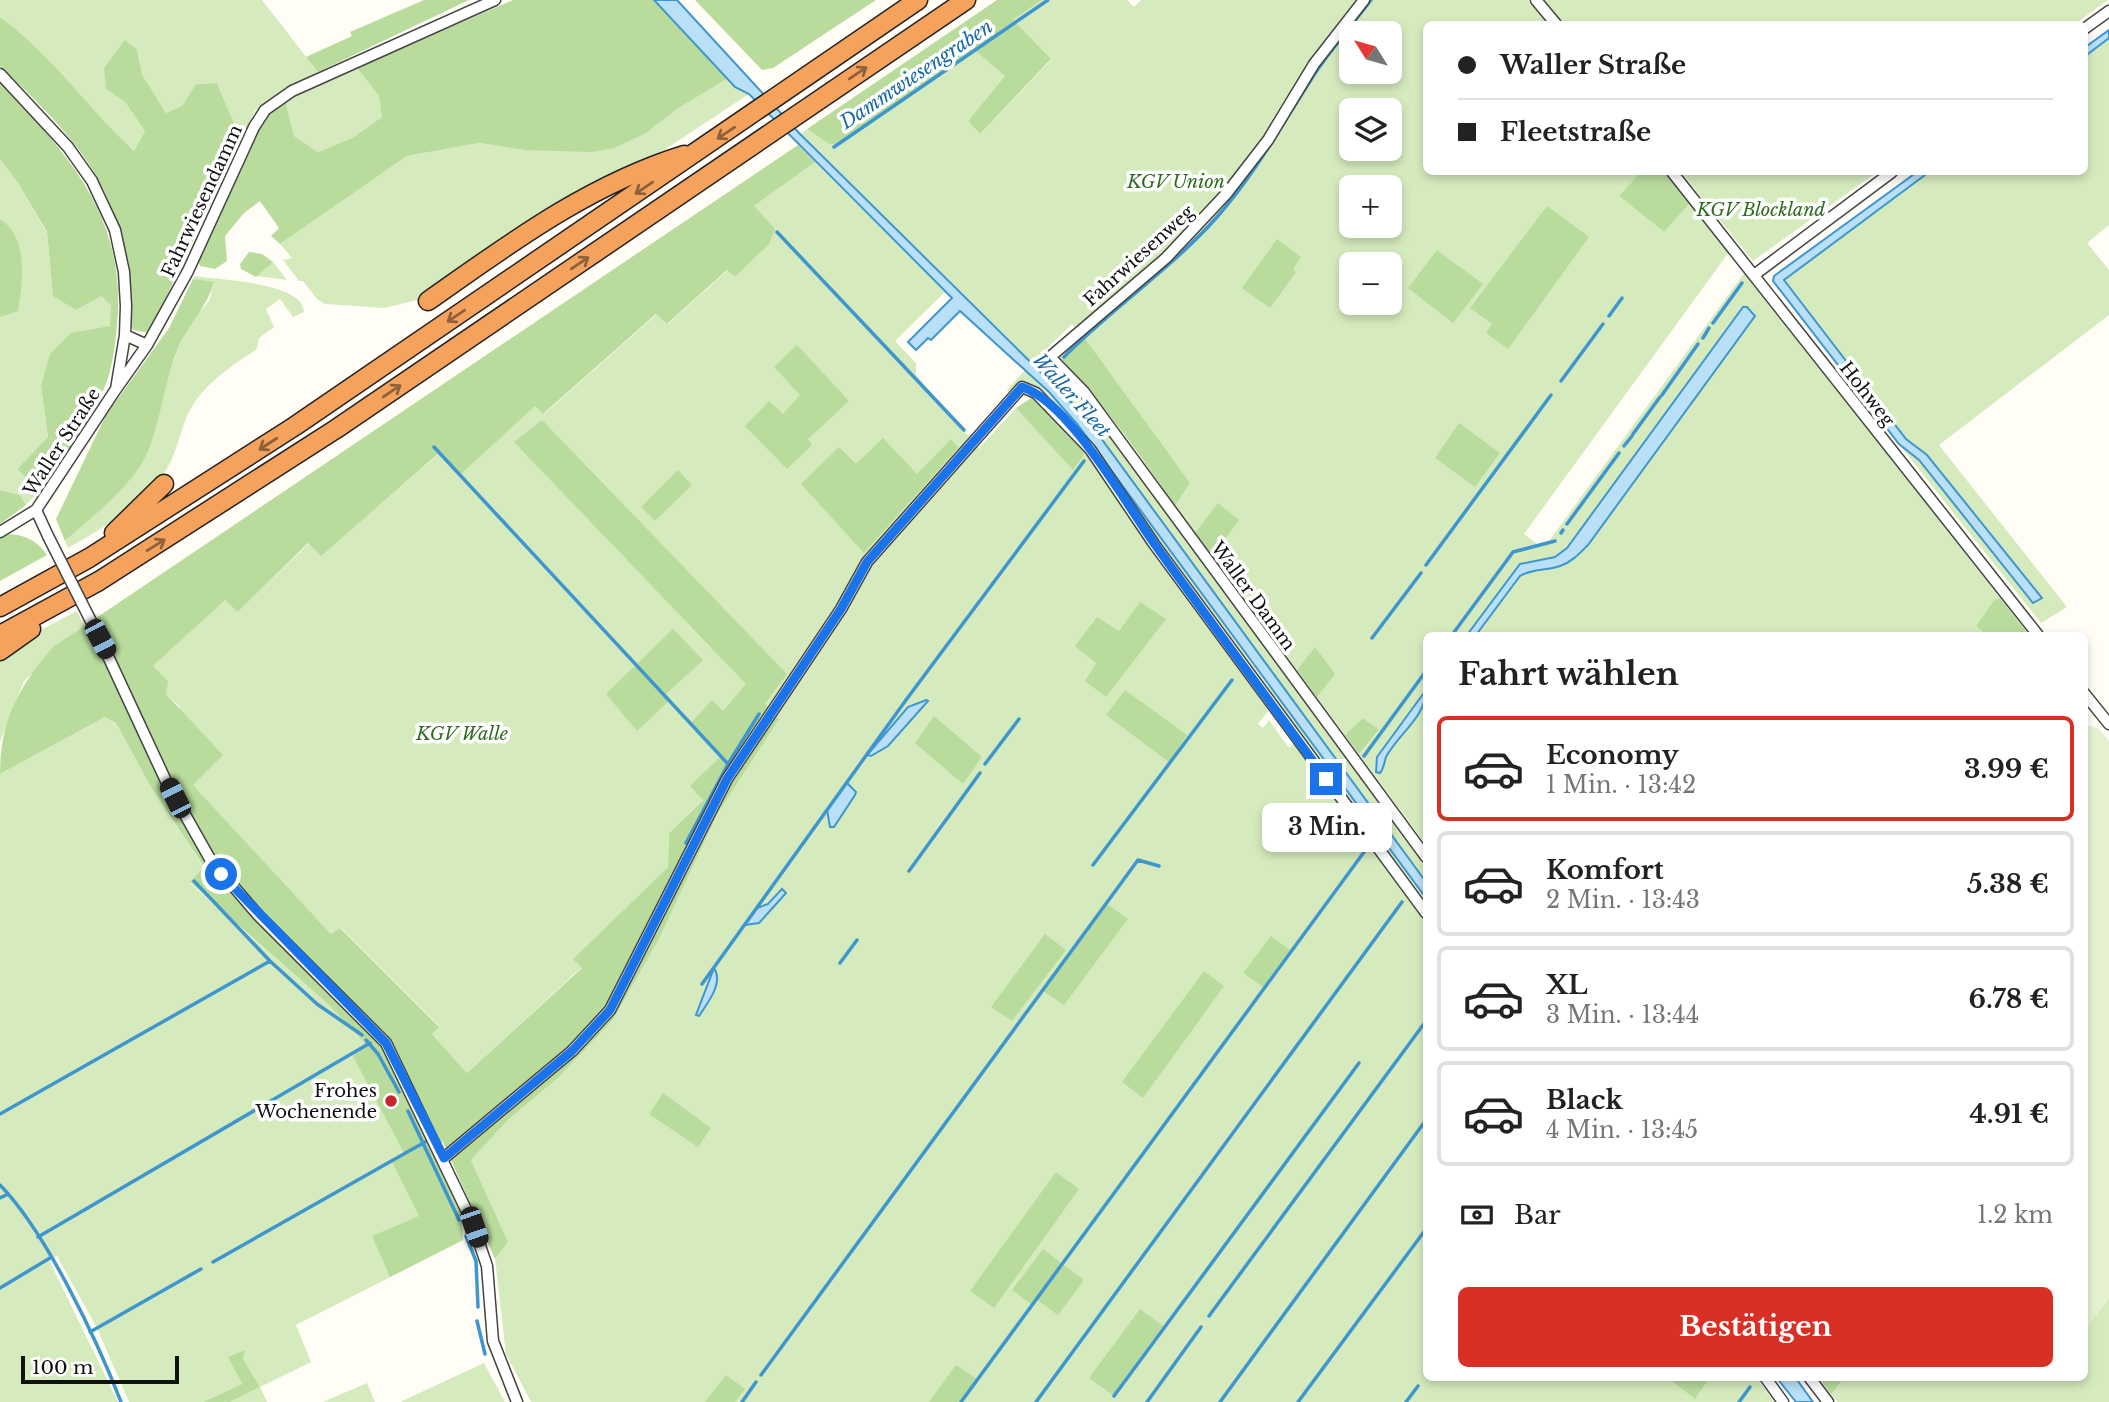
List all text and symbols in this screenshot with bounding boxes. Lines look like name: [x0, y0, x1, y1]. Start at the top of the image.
water label: Dammwiesengraben: [835, 15, 997, 135]
north arrow: [1339, 21, 1402, 84]
map controls: [1339, 21, 1402, 315]
text: Waller Straße: [1500, 49, 1686, 81]
one-way arrow: [848, 66, 867, 80]
button: layers: [1339, 98, 1402, 161]
text: Fleetstraße: [1500, 116, 1651, 148]
street label: Fahrwiesendamm: [157, 121, 247, 281]
one-way arrow: [717, 126, 736, 141]
park label: KGV Union: [1126, 171, 1225, 193]
button: +: [1339, 175, 1402, 238]
one-way arrow: [635, 181, 654, 196]
park label: KGV Blockland: [1696, 199, 1826, 221]
street label: Fahrwiesenweg: [1079, 201, 1199, 311]
button: −: [1339, 252, 1402, 315]
one-way arrow: [570, 256, 589, 270]
one-way arrow: [447, 309, 466, 324]
water label: Waller Fleet: [1028, 349, 1115, 442]
street label: Hohweg: [1835, 357, 1899, 431]
street label: Waller Straße: [18, 384, 105, 501]
one-way arrow: [382, 384, 401, 398]
one-way arrow: [259, 437, 278, 451]
street label: Waller Damm: [1206, 536, 1300, 655]
one-way arrow: [146, 537, 166, 551]
car: [81, 616, 120, 662]
text: Fahrt wählen: [1458, 654, 1679, 694]
park label: KGV Walle: [415, 723, 508, 745]
icon: car: [1462, 737, 1525, 800]
text: Economy: [1546, 739, 1679, 771]
text: 3.99 €: [1964, 753, 2049, 785]
route end: [1310, 763, 1342, 795]
text: 1 Min. · 13:42: [1546, 771, 1696, 799]
car: [157, 775, 194, 821]
callout: 3 Min.: [1261, 804, 1391, 852]
text: 3 Min.: [1288, 813, 1366, 841]
icon: car: [1462, 852, 1525, 915]
text: Komfort: [1546, 854, 1664, 886]
route start: [205, 858, 237, 890]
text: 5.38 €: [1967, 868, 2049, 900]
text: 2 Min. · 13:43: [1546, 886, 1700, 914]
icon: car: [1462, 967, 1525, 1030]
text: XL: [1546, 969, 1588, 1001]
text: 6.78 €: [1968, 983, 2049, 1015]
text: 3 Min. · 13:44: [1546, 1001, 1699, 1029]
place label: Frohes Wochenende: [255, 1080, 377, 1123]
icon: car: [1462, 1082, 1525, 1145]
text: Black: [1546, 1084, 1623, 1116]
marker: Frohes Wochenende: [383, 1093, 399, 1109]
text: 4.91 €: [1969, 1098, 2049, 1130]
text: 4 Min. · 13:45: [1546, 1116, 1698, 1144]
icon: cash: [1458, 1196, 1496, 1234]
text: Bar: [1514, 1199, 1561, 1231]
text: 1.2 km: [1977, 1201, 2053, 1229]
car: [458, 1204, 491, 1250]
button: Bestätigen: [1458, 1287, 2053, 1367]
scale bar: [21, 1353, 178, 1385]
text: 100 m: [32, 1356, 93, 1379]

